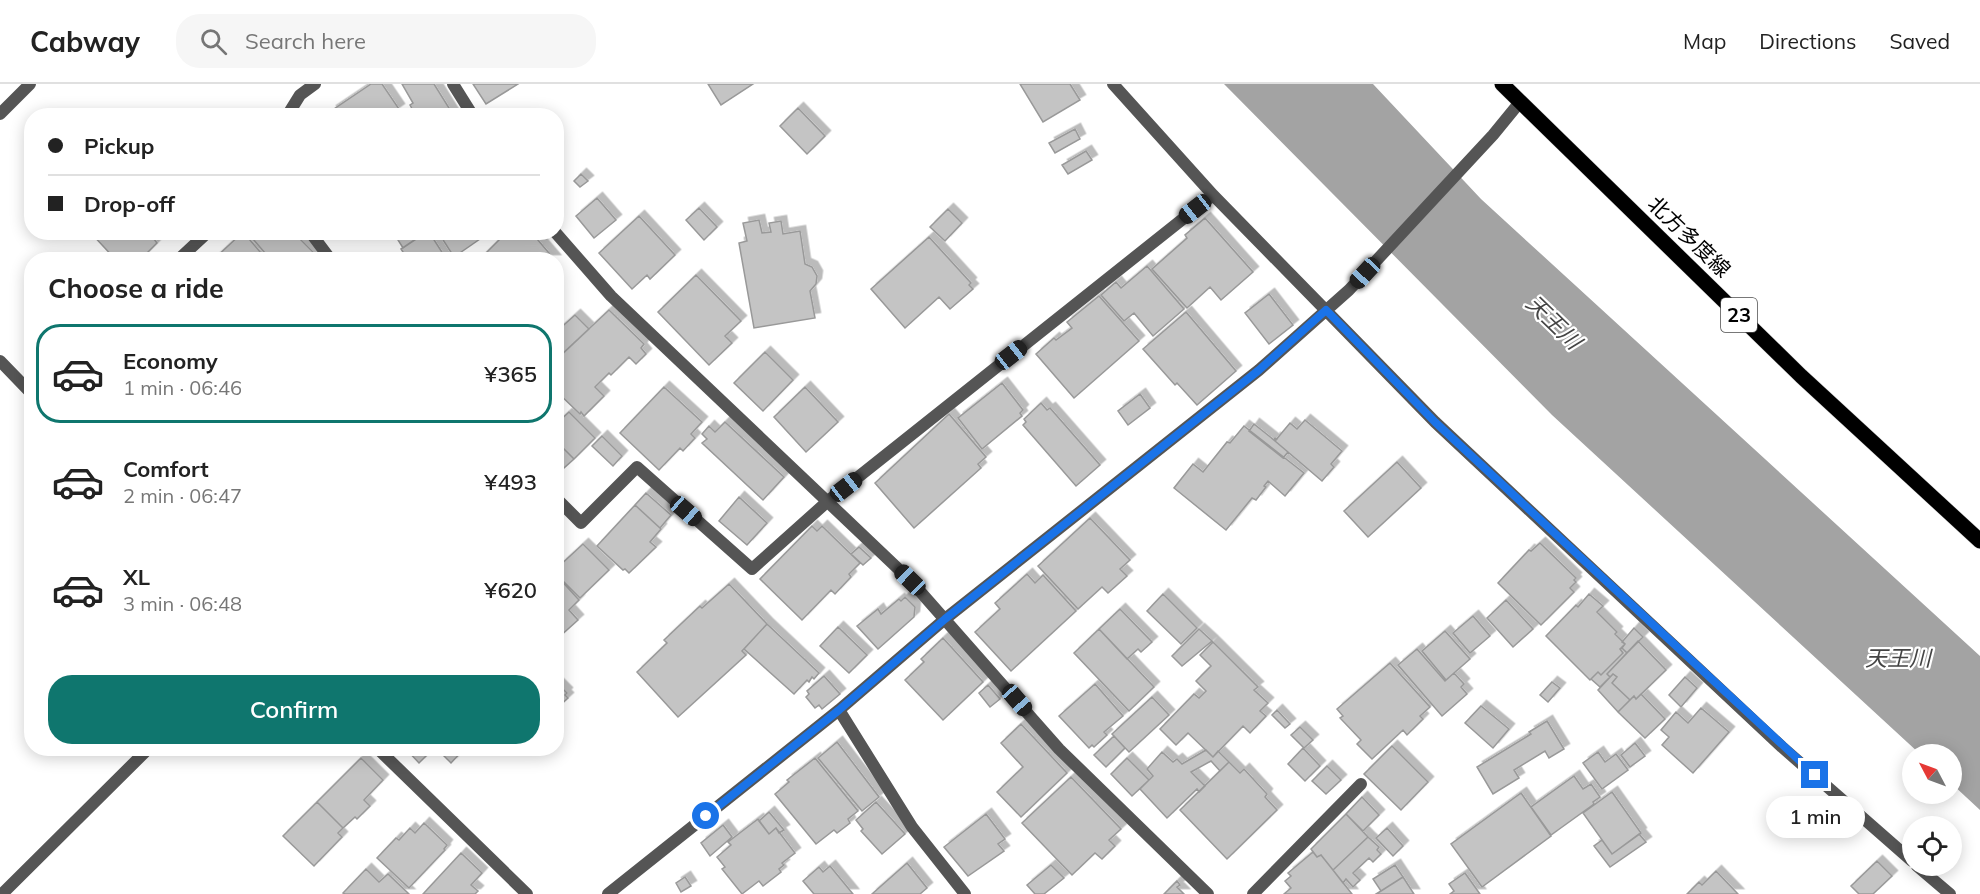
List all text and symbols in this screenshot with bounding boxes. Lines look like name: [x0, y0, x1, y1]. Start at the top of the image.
search box: [176, 14, 596, 68]
text: Cabway: [30, 24, 140, 59]
icon: search: [197, 25, 230, 58]
text: Search here: [245, 27, 366, 55]
text: Map: [1683, 28, 1726, 54]
text: Directions: [1759, 28, 1856, 54]
text: Saved: [1889, 28, 1950, 54]
text: Pickup: [84, 132, 154, 160]
text: Drop-off: [84, 190, 175, 218]
street label: 北方多度線: [1643, 190, 1736, 282]
car: [1175, 191, 1215, 227]
car: [1346, 254, 1384, 292]
text: Choose a ride: [48, 271, 224, 305]
water label: 天王川: [1521, 289, 1589, 356]
road number: 23: [1721, 298, 1757, 332]
car: [991, 337, 1031, 373]
icon: car: [51, 347, 105, 401]
text: Economy: [123, 347, 218, 375]
text: ¥365: [484, 360, 537, 388]
text: 1 min · 06:46: [123, 375, 242, 400]
icon: car: [51, 455, 105, 509]
text: Comfort: [123, 455, 209, 483]
text: ¥493: [484, 468, 537, 496]
car: [826, 469, 866, 505]
text: 2 min · 06:47: [123, 483, 242, 508]
car: [667, 492, 705, 530]
car: [891, 561, 929, 599]
icon: car: [51, 563, 105, 617]
text: XL: [123, 563, 150, 591]
text: ¥620: [484, 576, 537, 604]
text: 3 min · 06:48: [123, 591, 242, 616]
water label: 天王川: [1865, 644, 1933, 672]
button: Confirm: [48, 675, 540, 744]
car: [998, 681, 1036, 719]
north arrow: [1902, 744, 1962, 804]
map controls: [1902, 744, 1962, 876]
route end: [1801, 761, 1828, 788]
callout: 1 min: [1766, 796, 1864, 838]
route start: [692, 802, 719, 829]
text: 1 min: [1790, 804, 1841, 829]
button: locate: [1902, 816, 1962, 876]

